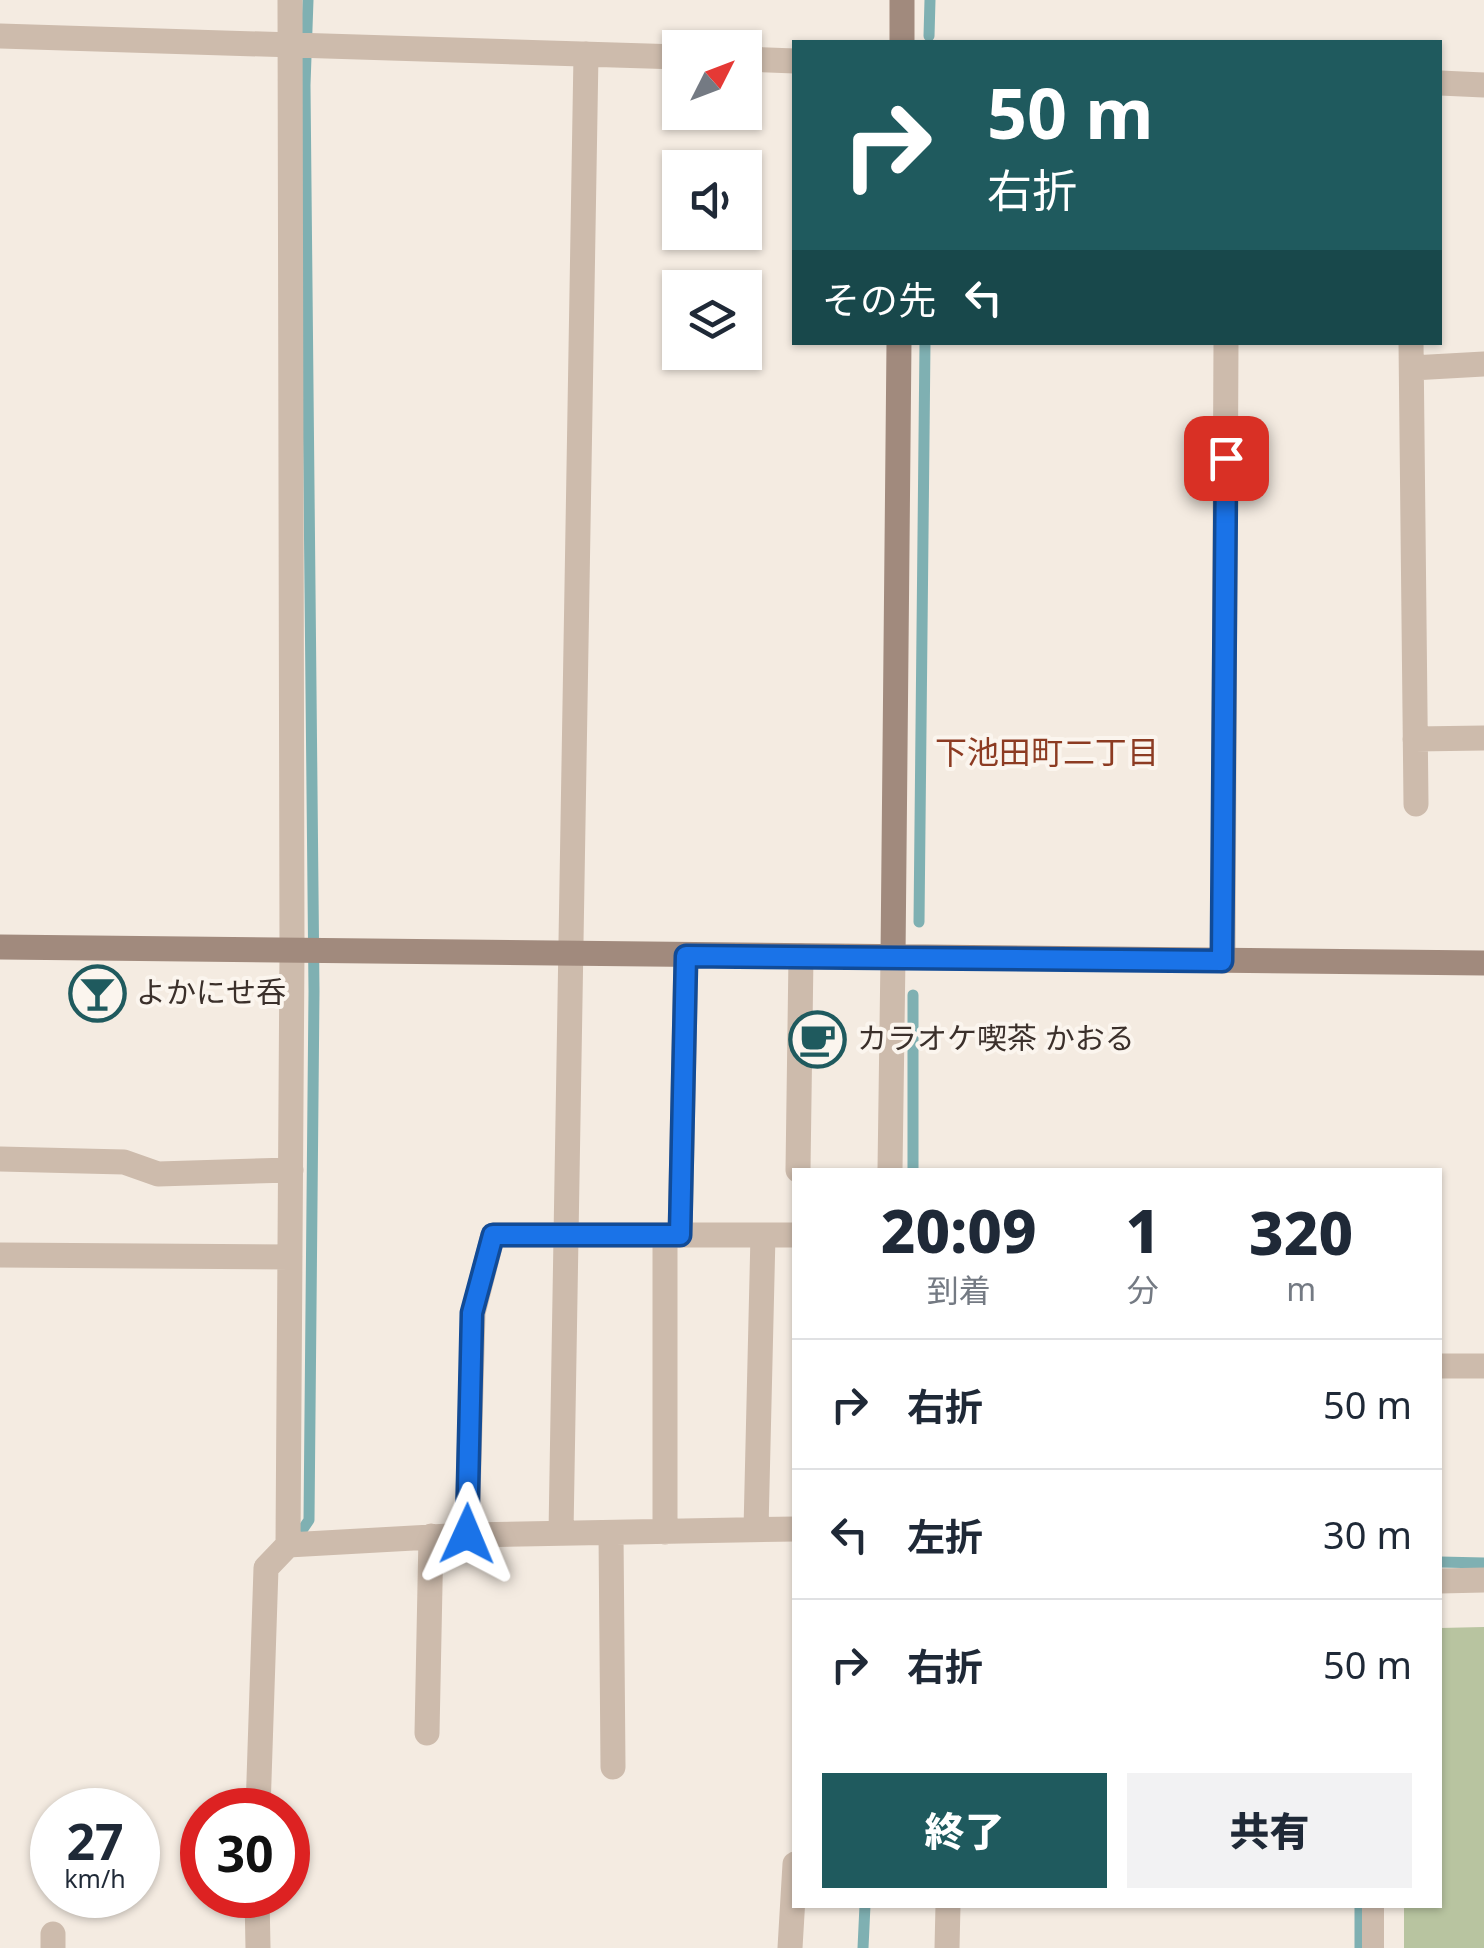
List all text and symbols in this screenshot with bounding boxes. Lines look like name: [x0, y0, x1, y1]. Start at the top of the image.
north arrow: [662, 30, 762, 130]
map controls: [662, 30, 762, 370]
text: 50 m: [987, 64, 1154, 160]
icon: right: [822, 80, 952, 210]
button: sound: [662, 150, 762, 250]
text: 右折: [987, 159, 1077, 220]
button: layers: [662, 270, 762, 370]
icon: left: [956, 270, 1011, 325]
text: その先: [822, 273, 936, 325]
pin: [1184, 416, 1269, 501]
icon: arrive: [1199, 431, 1254, 486]
district label: 下池田町二丁目: [935, 730, 1159, 773]
bar icon: よかにせ呑: [67, 963, 127, 1023]
place label: よかにせ呑: [136, 971, 286, 1012]
cafe icon: カラオケ喫茶 かおる: [788, 1009, 848, 1069]
place label: カラオケ喫茶 かおる: [857, 1017, 1135, 1058]
text: 20:09: [881, 1189, 1037, 1271]
text: 1: [1126, 1189, 1160, 1271]
text: 320: [1249, 1191, 1353, 1273]
text: m: [1286, 1267, 1316, 1310]
text: 到着: [927, 1268, 991, 1311]
text: 分: [1127, 1268, 1159, 1311]
icon: right: [822, 1377, 877, 1432]
text: 50 m: [1323, 1378, 1412, 1430]
text: 右折: [907, 1380, 983, 1432]
position arrow: [415, 1482, 519, 1586]
icon: left: [822, 1507, 877, 1562]
text: 30 m: [1323, 1508, 1412, 1560]
text: 左折: [907, 1510, 983, 1562]
icon: right: [822, 1637, 877, 1692]
text: 50 m: [1323, 1638, 1412, 1690]
text: 右折: [907, 1640, 983, 1692]
button: 終了: [822, 1773, 1107, 1888]
button: 共有: [1127, 1773, 1412, 1888]
speed limit sign: 30: [180, 1788, 310, 1918]
text: 27: [66, 1807, 124, 1875]
text: km/h: [64, 1861, 126, 1895]

